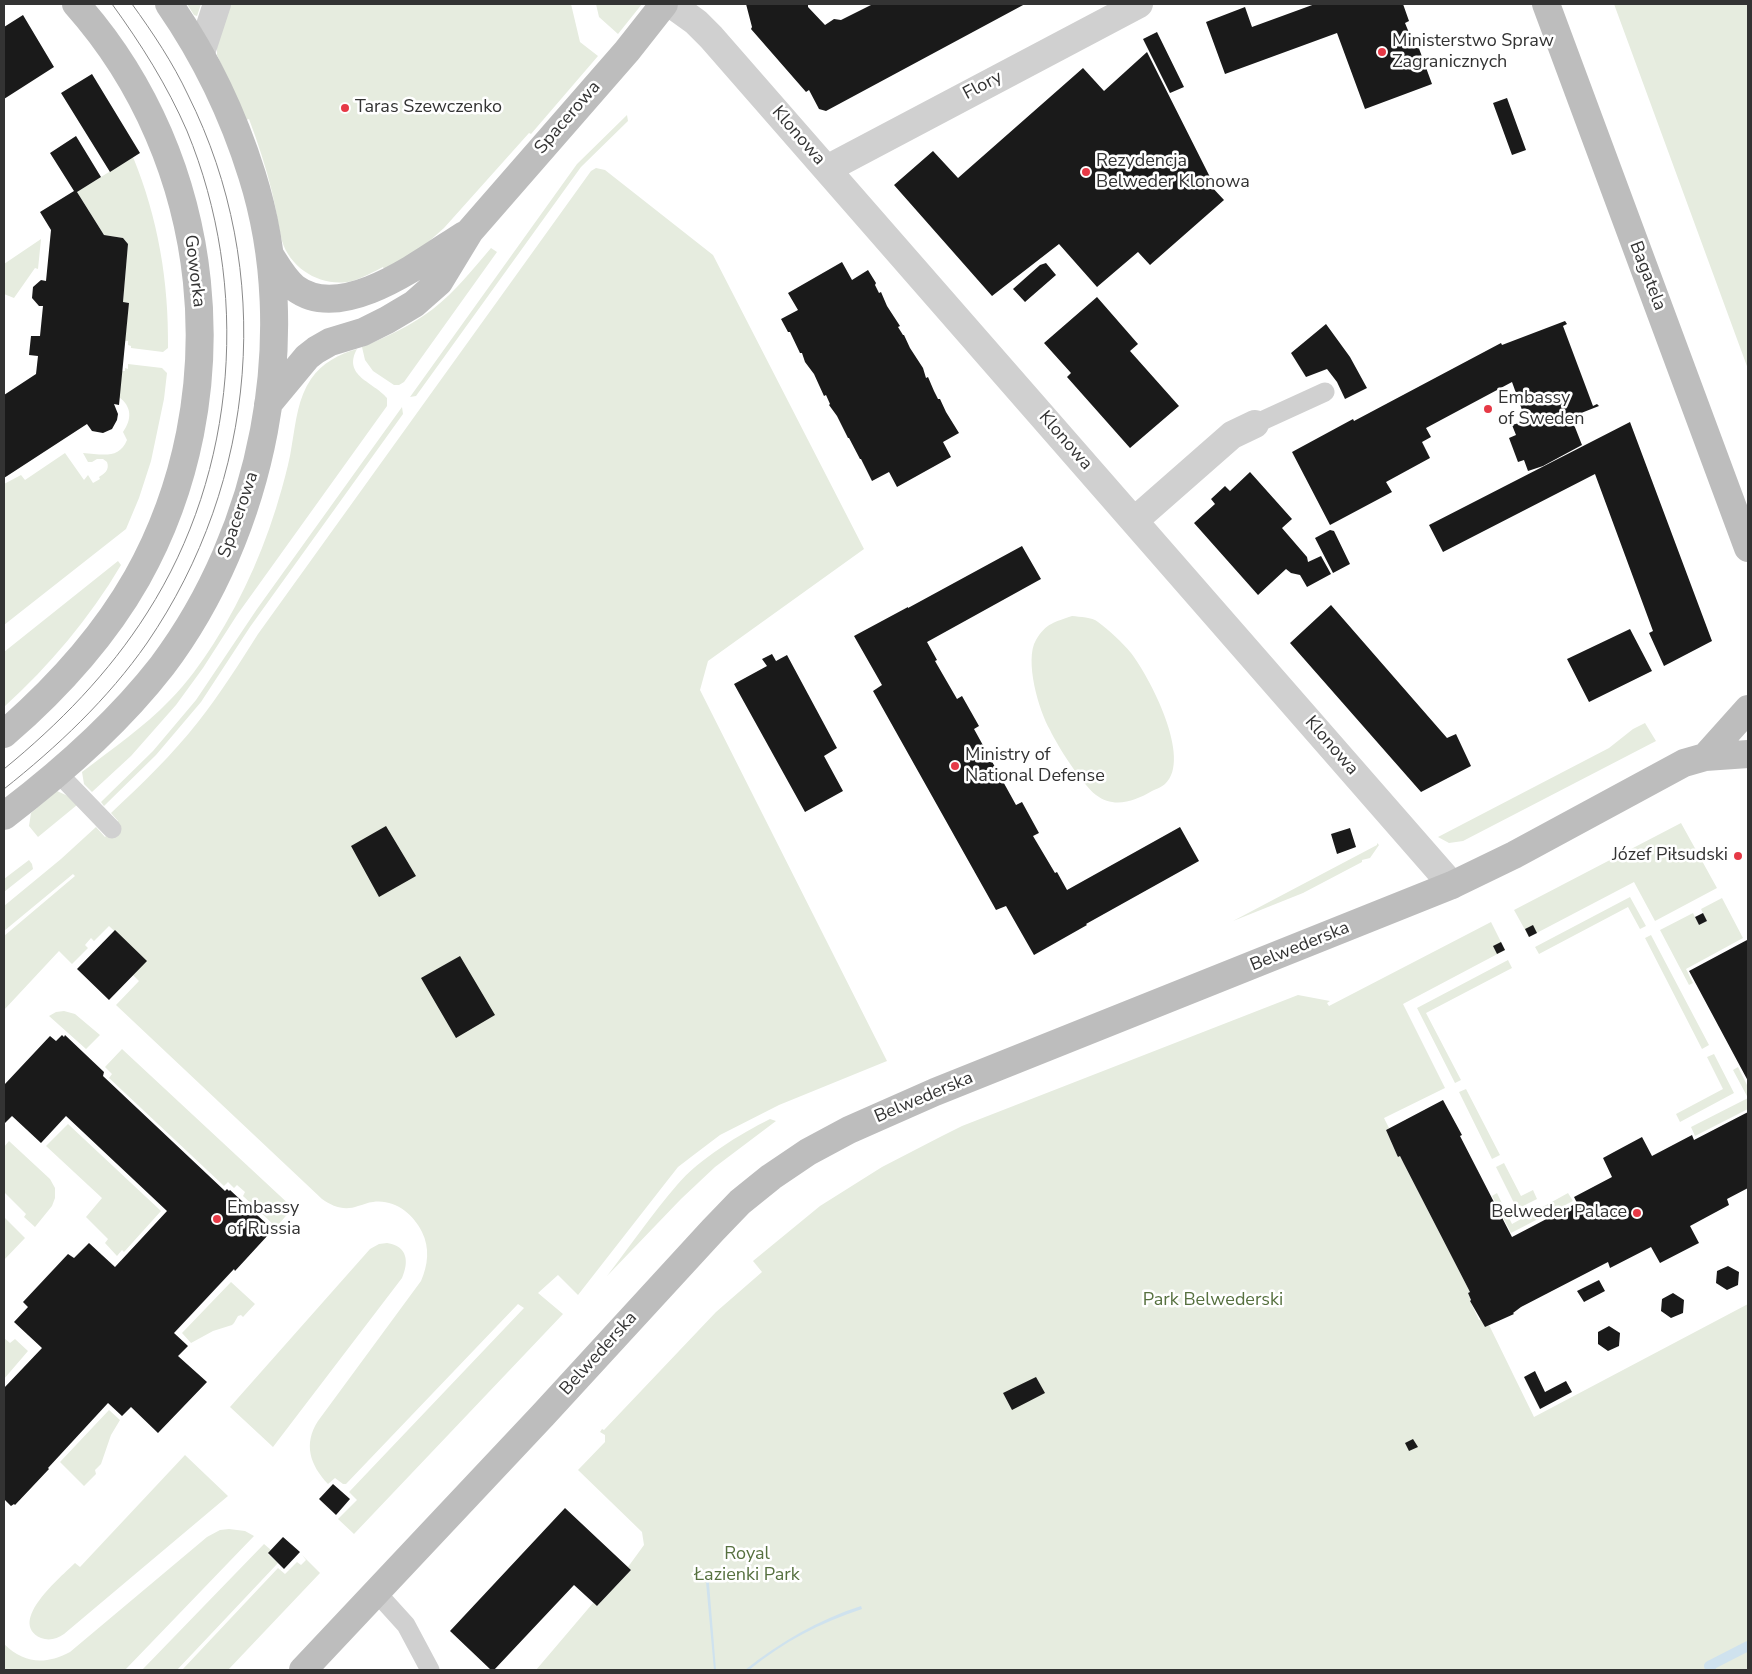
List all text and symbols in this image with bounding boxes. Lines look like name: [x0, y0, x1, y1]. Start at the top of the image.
place label: Ministerstwo Spraw Zagranicznych: [1392, 31, 1554, 74]
marker: Ministerstwo Spraw Zagranicznych: [1376, 46, 1388, 58]
street label: Flory: [960, 67, 1006, 105]
street label: Spacerowa: [530, 77, 606, 159]
place label: Taras Szewczenko: [355, 97, 502, 119]
marker: Taras Szewczenko: [339, 102, 351, 114]
street label: Klonowa: [767, 102, 829, 170]
place label: Rezydencja Belweder Klonowa: [1096, 151, 1250, 193]
marker: Rezydencja Belweder Klonowa: [1080, 166, 1092, 178]
street label: Goworka: [179, 234, 209, 308]
street label: Bagatela: [1624, 238, 1670, 314]
place label: Embassy of Sweden: [1498, 388, 1584, 430]
marker: Embassy of Sweden: [1482, 403, 1494, 415]
street label: Klonowa: [1034, 407, 1096, 475]
street label: Spacerowa: [214, 469, 264, 561]
street label: Klonowa: [1300, 712, 1362, 780]
place label: Ministry of National Defense: [965, 745, 1105, 788]
marker: Ministry of National Defense: [949, 760, 961, 772]
place label: Józef Piłsudski: [1612, 845, 1728, 867]
marker: Józef Piłsudski: [1732, 850, 1744, 862]
street label: Belwederska: [1247, 917, 1353, 977]
street label: Belwederska: [871, 1068, 977, 1128]
place label: Embassy of Russia: [227, 1198, 301, 1240]
place label: Belweder Palace: [1491, 1202, 1627, 1224]
marker: Belweder Palace: [1631, 1207, 1643, 1219]
marker: Embassy of Russia: [211, 1213, 223, 1225]
park label: Park Belwederski: [1143, 1290, 1283, 1312]
street label: Belwederska: [556, 1308, 642, 1400]
park label: Royal Łazienki Park: [694, 1544, 800, 1586]

